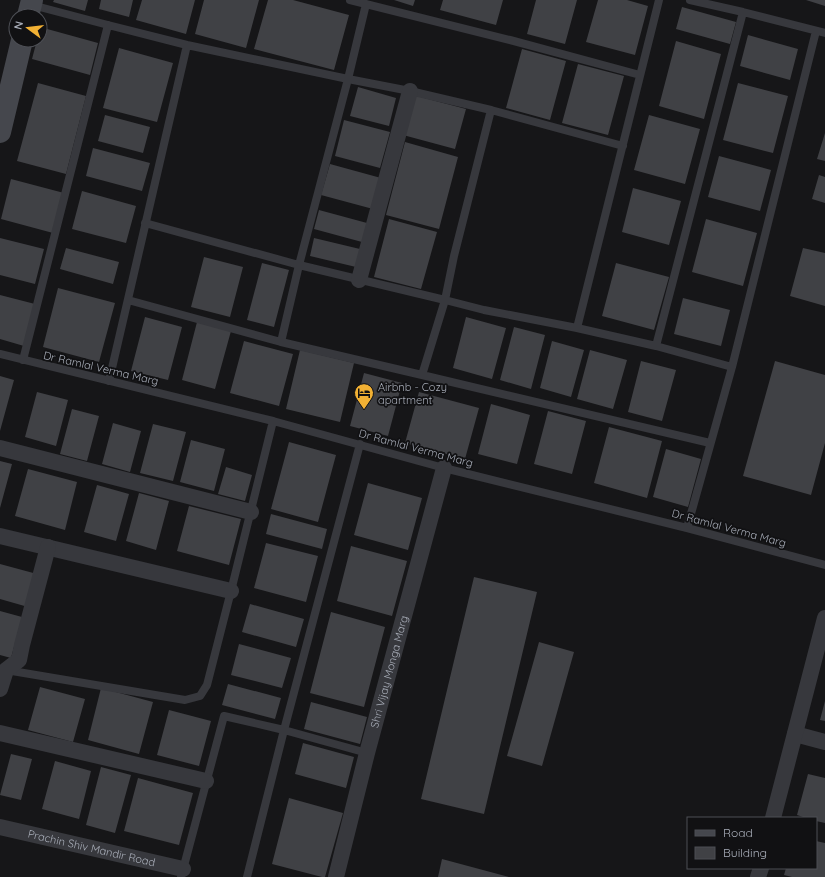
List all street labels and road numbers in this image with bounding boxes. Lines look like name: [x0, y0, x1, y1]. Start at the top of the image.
street label: Dr Ramlal Verma Marg: [42, 348, 160, 388]
street label: Dr Ramlal Verma Marg: [357, 426, 475, 470]
street label: Dr Ramlal Verma Marg: [670, 506, 788, 550]
street label: Shri Vijay Monga Marg: [367, 614, 411, 730]
street label: Prachin Shiv Mandir Road: [26, 827, 157, 869]

